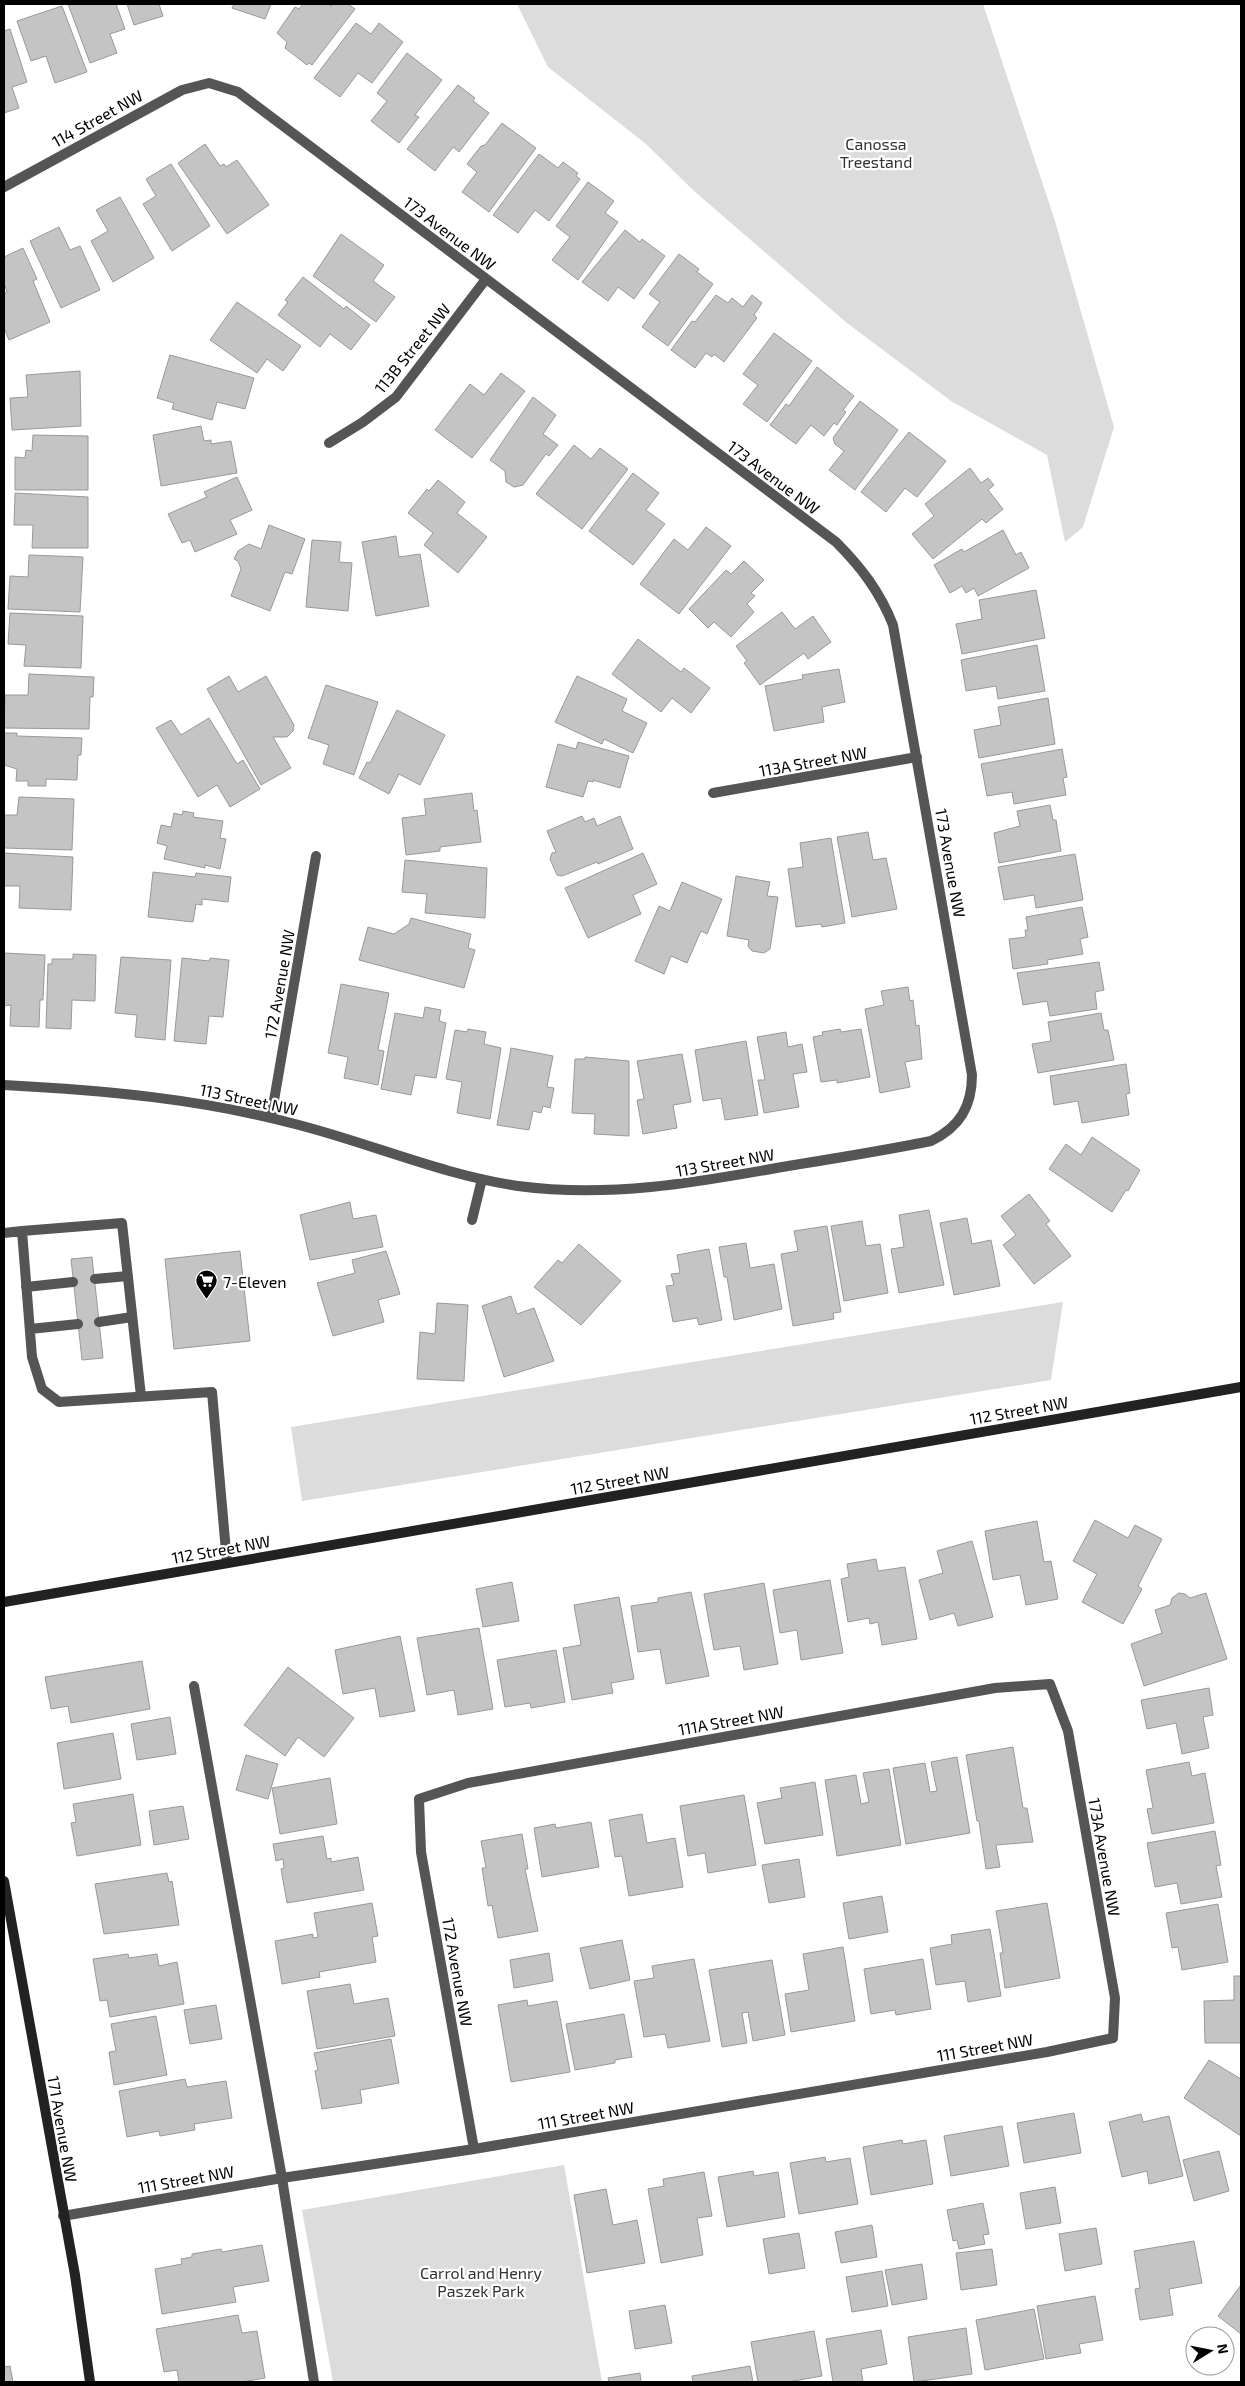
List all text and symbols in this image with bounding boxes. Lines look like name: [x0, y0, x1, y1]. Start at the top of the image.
street label: 114 Street NW: [48, 85, 146, 151]
park label: Canossa Treestand: [840, 134, 912, 171]
street label: 173 Avenue NW: [400, 192, 500, 274]
street label: 113B Street NW: [370, 299, 454, 397]
street label: 173 Avenue NW: [724, 436, 824, 518]
street label: 113A Street NW: [758, 742, 868, 780]
street label: 173 Avenue NW: [932, 807, 970, 919]
street label: 172 Avenue NW: [260, 928, 298, 1040]
street label: 113 Street NW: [198, 1079, 300, 1119]
street label: 113 Street NW: [674, 1144, 776, 1180]
supermarket icon: 7-Eleven: [195, 1269, 219, 1300]
place label: 7-Eleven: [223, 1272, 287, 1291]
street label: 112 Street NW: [968, 1392, 1070, 1428]
street label: 112 Street NW: [569, 1462, 671, 1498]
street label: 112 Street NW: [170, 1531, 272, 1567]
street label: 111A Street NW: [677, 1701, 785, 1739]
street label: 173A Avenue NW: [1085, 1796, 1125, 1918]
street label: 172 Avenue NW: [439, 1916, 477, 2028]
street label: 111 Street NW: [936, 2029, 1034, 2065]
street label: 171 Avenue NW: [44, 2074, 82, 2184]
street label: 111 Street NW: [537, 2097, 635, 2133]
street label: 111 Street NW: [137, 2161, 235, 2197]
park label: Carrol and Henry Paszek Park: [420, 2263, 542, 2300]
north arrow: [1185, 2326, 1235, 2376]
text: N: [1214, 2342, 1233, 2355]

